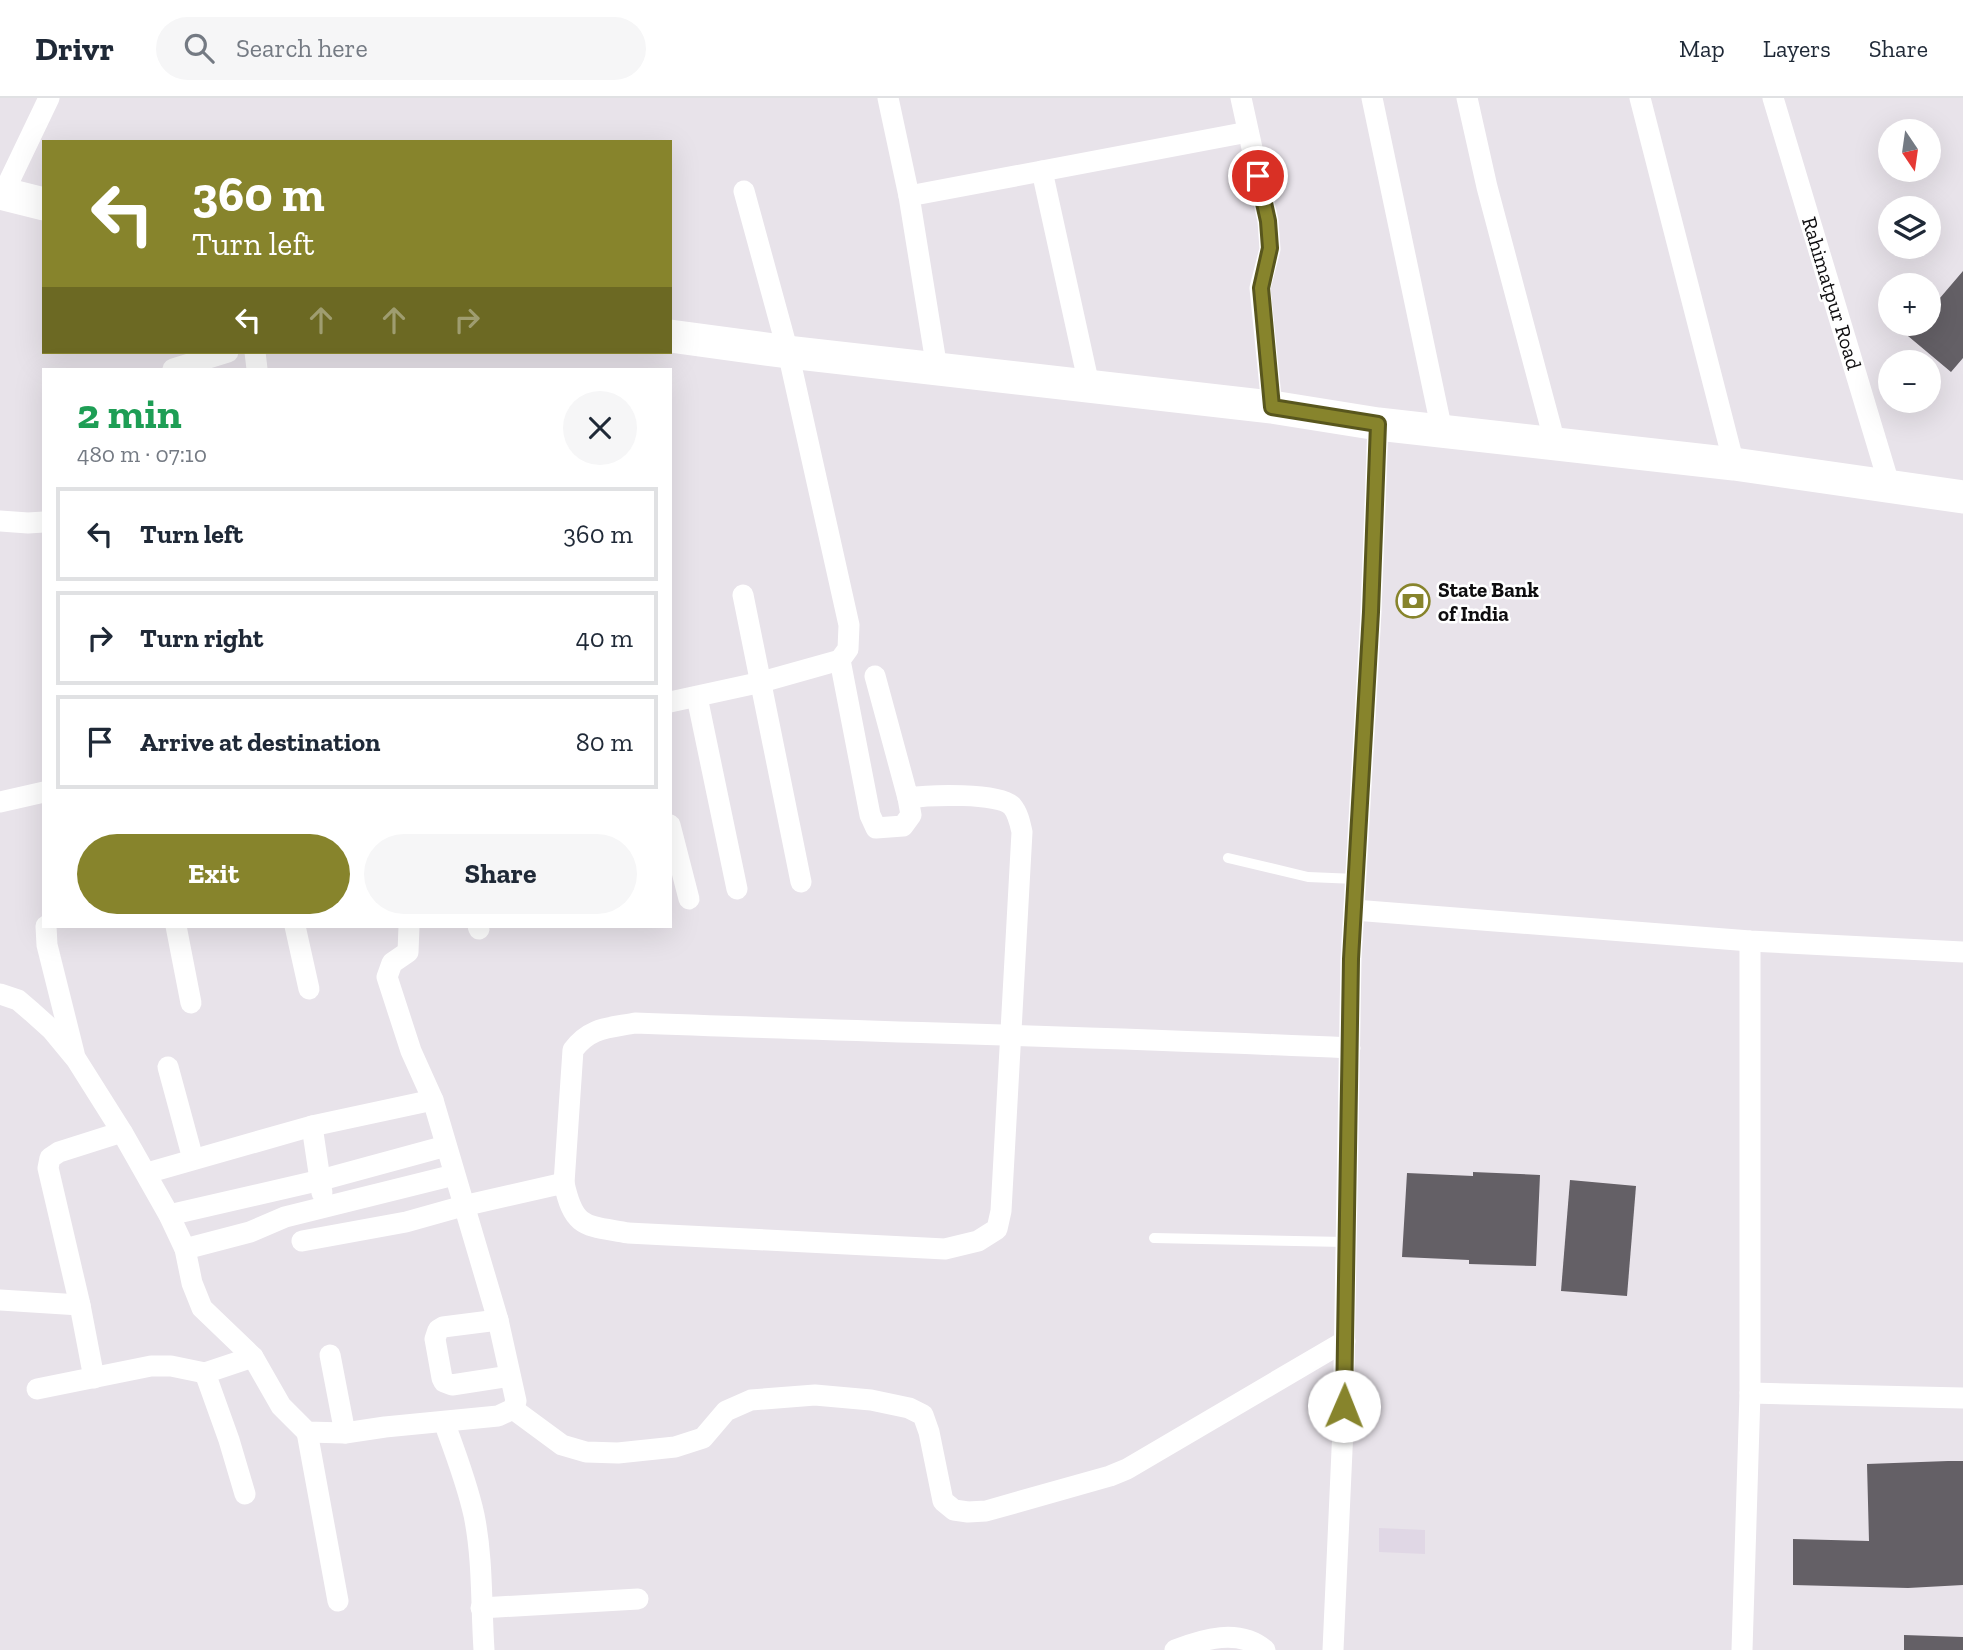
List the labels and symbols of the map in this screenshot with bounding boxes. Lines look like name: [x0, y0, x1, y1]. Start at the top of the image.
north arrow: [1878, 119, 1941, 182]
pin: [1228, 146, 1288, 206]
street label: Rahimatpur Road: [1797, 214, 1867, 373]
place label: State Bank of India: [1438, 577, 1539, 626]
bank icon: State Bank of India: [1394, 582, 1432, 620]
position arrow: [1307, 1369, 1381, 1443]

